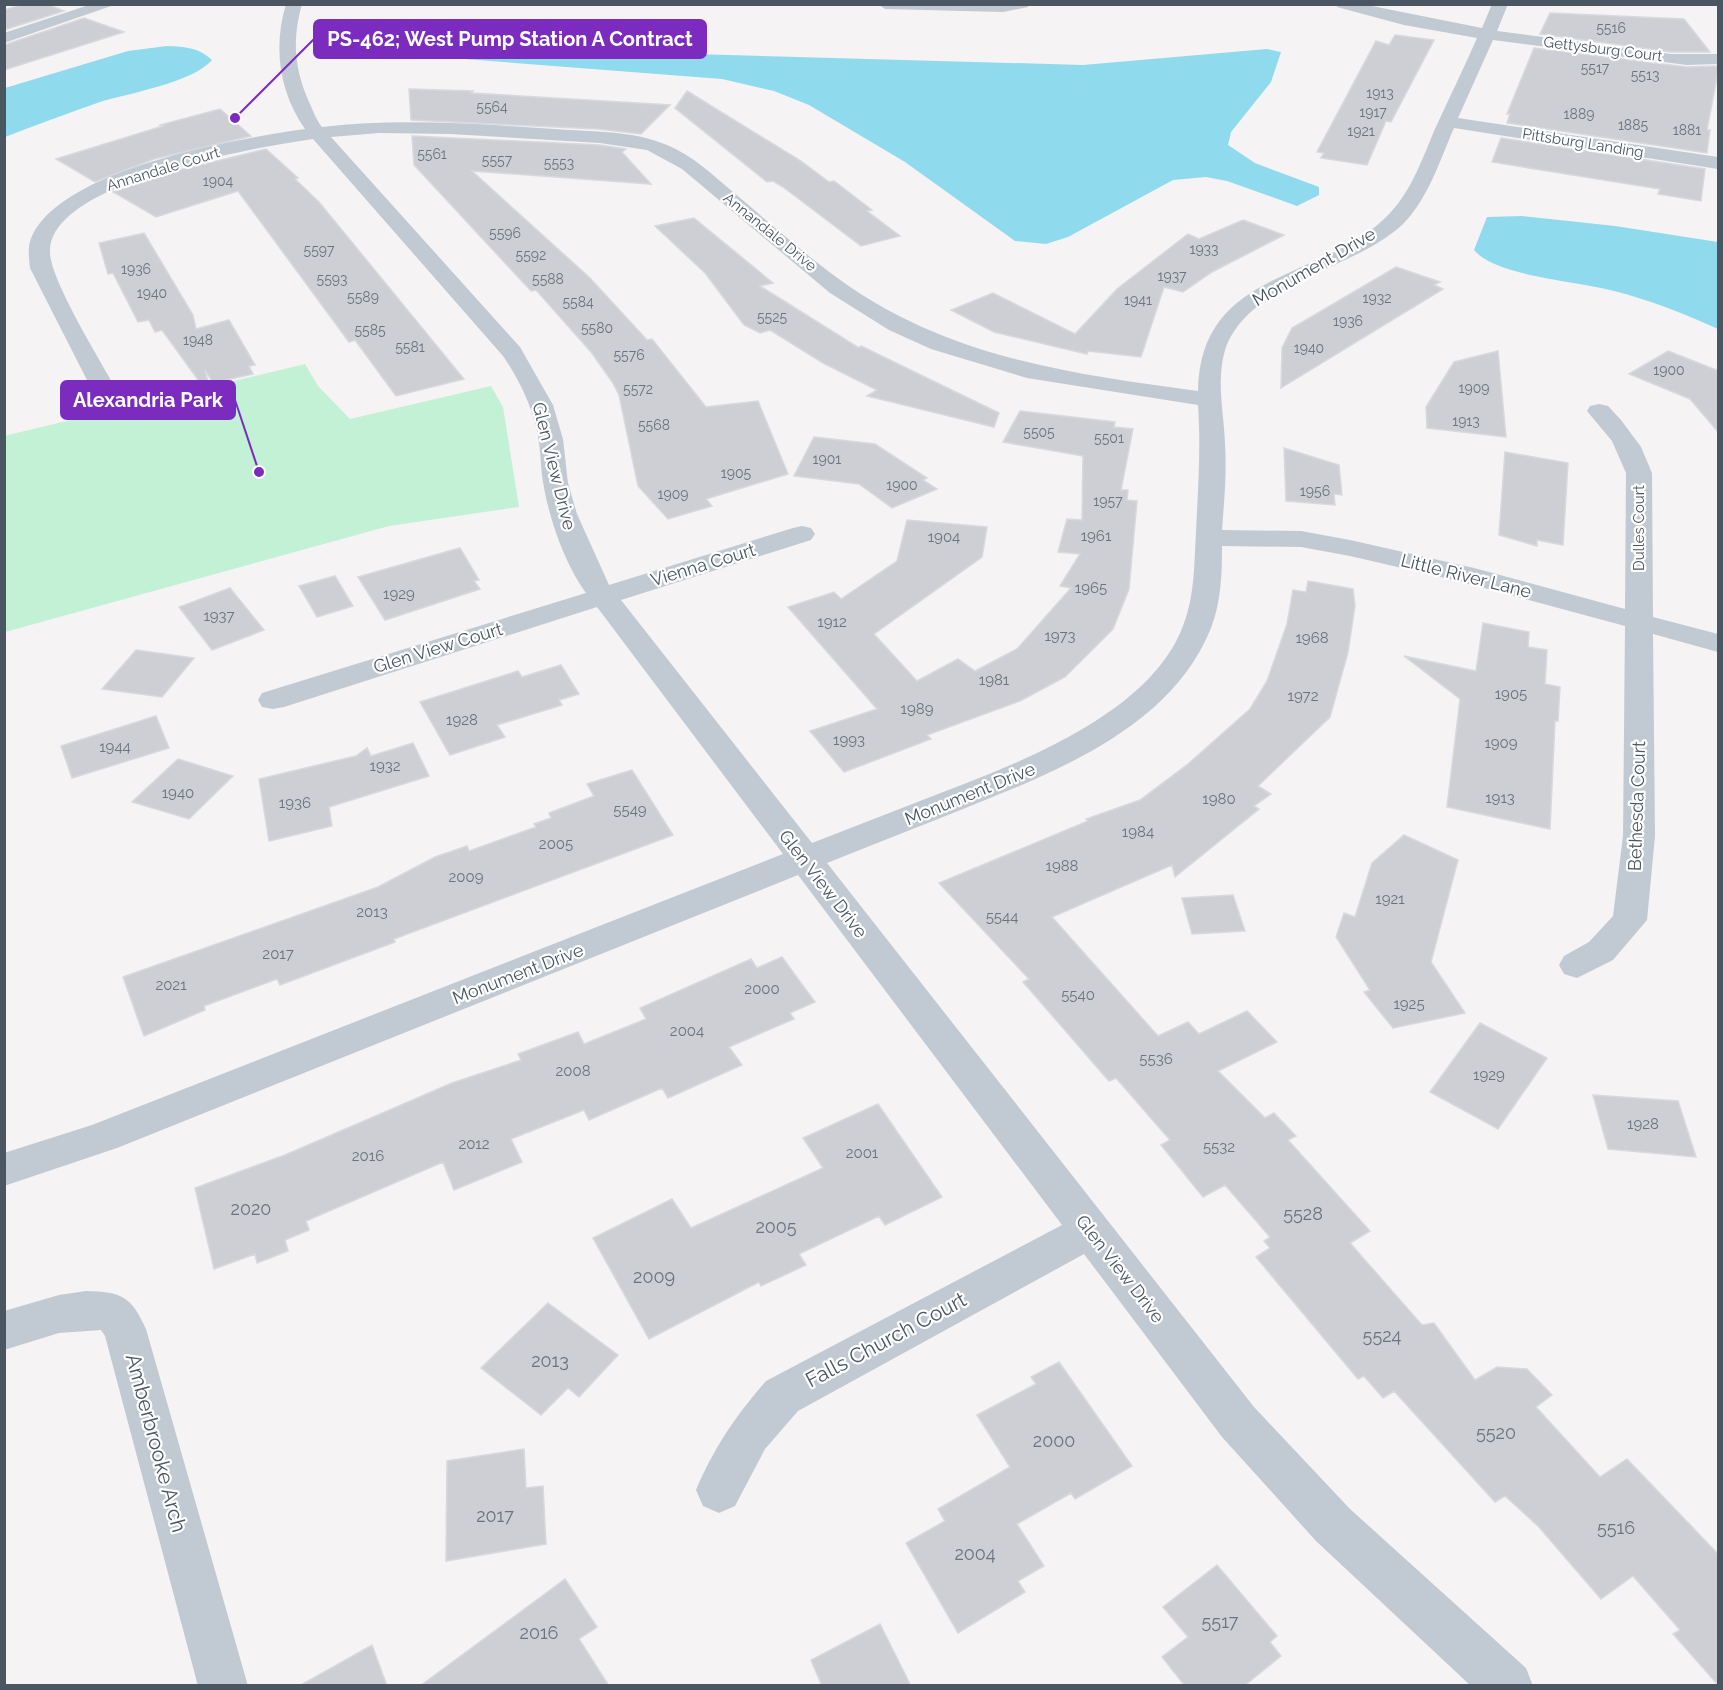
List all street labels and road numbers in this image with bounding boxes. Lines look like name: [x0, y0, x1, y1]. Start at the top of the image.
street label: Gettysburg Court: [1543, 33, 1663, 65]
street label: Pittsburg Landing: [1521, 125, 1645, 161]
street label: Annandale Court: [104, 143, 222, 195]
street label: Annandale Drive: [720, 189, 820, 275]
street label: Monument Drive: [1248, 223, 1379, 310]
street label: Glen View Drive: [528, 400, 581, 532]
street label: Dulles Court: [1630, 485, 1648, 571]
street label: Vienna Court: [648, 539, 758, 590]
street label: Little River Lane: [1399, 549, 1534, 602]
street label: Glen View Court: [371, 618, 505, 677]
street label: Bethesda Court: [1624, 741, 1649, 871]
street label: Monument Drive: [902, 758, 1038, 829]
street label: Glen View Drive: [775, 826, 872, 942]
street label: Monument Drive: [449, 939, 587, 1008]
street label: Glen View Drive: [1072, 1211, 1169, 1327]
street label: Falls Church Court: [801, 1287, 970, 1392]
street label: Amberbrooke Arch: [121, 1351, 192, 1535]

